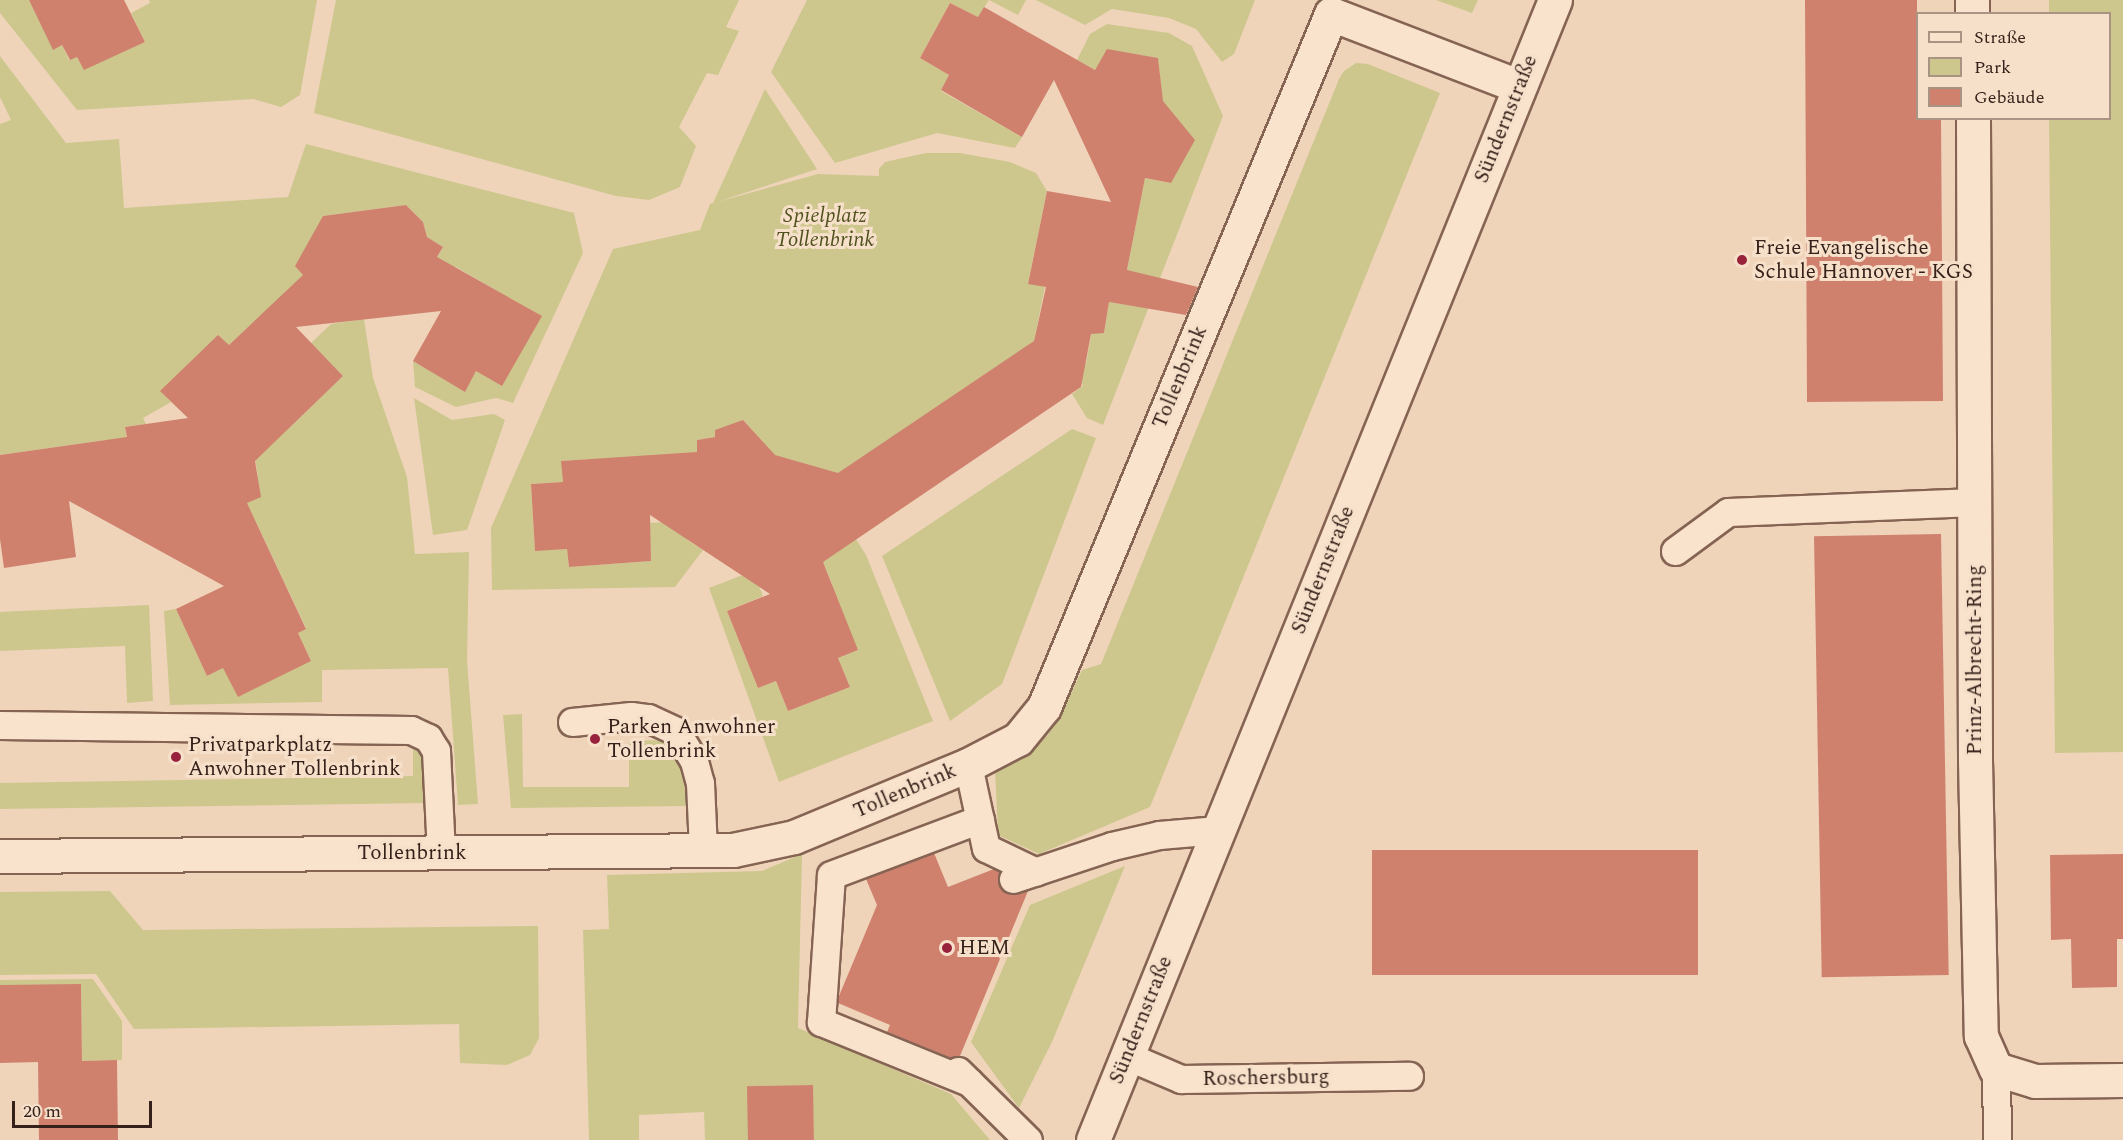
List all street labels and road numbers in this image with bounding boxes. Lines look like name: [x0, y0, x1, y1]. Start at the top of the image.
street label: Sündernstraße: [1469, 51, 1543, 187]
street label: Tollenbrink: [1147, 322, 1213, 432]
street label: Sündernstraße: [1286, 502, 1360, 638]
street label: Prinz-Albrecht-Ring: [1962, 565, 1988, 755]
street label: Tollenbrink: [850, 758, 960, 824]
street label: Tollenbrink: [357, 840, 467, 866]
street label: Sündernstraße: [1104, 952, 1178, 1088]
street label: Roschersburg: [1202, 1064, 1330, 1092]

